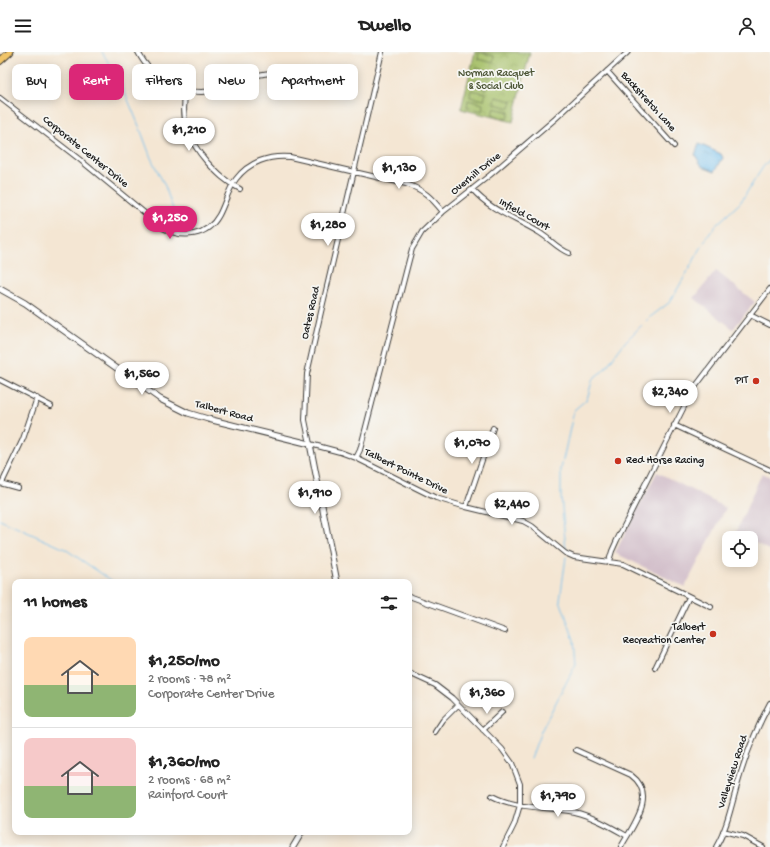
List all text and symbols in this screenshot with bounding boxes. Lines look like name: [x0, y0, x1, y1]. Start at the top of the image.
icon: menu: [12, 15, 34, 37]
icon: person: [736, 15, 758, 37]
text: Dwello: [359, 16, 411, 37]
chip: Buy: [12, 64, 61, 100]
chip: Rent: [69, 64, 124, 100]
chip: Filters: [132, 64, 196, 100]
chip: New: [204, 64, 259, 100]
chip: Apartment: [267, 64, 358, 100]
park label: Norman Racquet & Social Club: [458, 68, 536, 93]
street label: Backstretch Lane: [617, 69, 678, 135]
street label: Corporate Center Drive: [40, 114, 131, 191]
pin: $1,210: [156, 118, 222, 152]
text: $1,210: [172, 123, 206, 138]
street label: Overhill Drive: [449, 150, 504, 198]
pin: $1,130: [366, 156, 432, 190]
text: $1,130: [382, 161, 416, 176]
street label: Infield Court: [497, 195, 553, 235]
pin: $1,250: [137, 206, 203, 240]
text: $1,250: [152, 211, 188, 226]
pin: $1,280: [295, 213, 361, 247]
text: $1,280: [310, 218, 346, 233]
street label: Oates Road: [299, 284, 323, 340]
pin: $1,560: [109, 362, 175, 396]
text: $1,560: [124, 367, 160, 382]
place label: PIT: [734, 375, 749, 387]
marker: PIT: [751, 376, 761, 386]
pin: $2,340: [637, 380, 703, 414]
text: $2,340: [652, 385, 688, 400]
street label: Talbert Road: [193, 398, 256, 426]
pin: $1,070: [439, 431, 505, 465]
text: $1,070: [454, 436, 490, 451]
street label: Talbert Pointe Drive: [361, 446, 450, 498]
place label: Red Horse Racing: [626, 455, 704, 467]
marker: Red Horse Racing: [613, 456, 623, 466]
pin: $1,910: [282, 481, 348, 515]
text: $1,910: [298, 486, 332, 501]
pin: $2,440: [479, 492, 545, 526]
text: $2,440: [494, 497, 530, 512]
map controls: [722, 531, 758, 567]
button: locate: [722, 531, 758, 567]
icon: filters: [378, 592, 400, 614]
text: 11 homes: [24, 593, 87, 613]
place label: Talbert Recreation Center: [623, 622, 706, 647]
marker: Talbert Recreation Center: [708, 629, 718, 639]
text: $1,250/mo: [148, 652, 220, 672]
icon: home: [56, 653, 104, 701]
text: 2 rooms · 78 m²: [148, 672, 231, 687]
pin: $1,360: [454, 681, 520, 715]
text: $1,360: [469, 686, 505, 701]
text: Corporate Center Drive: [148, 687, 274, 702]
street label: Valleyview Road: [715, 732, 751, 811]
text: $1,360/mo: [148, 753, 220, 773]
icon: home: [56, 754, 104, 802]
text: 2 rooms · 68 m²: [148, 773, 231, 788]
pin: $1,790: [525, 784, 591, 818]
text: Rainford Court: [148, 788, 227, 803]
text: $1,790: [540, 789, 576, 804]

